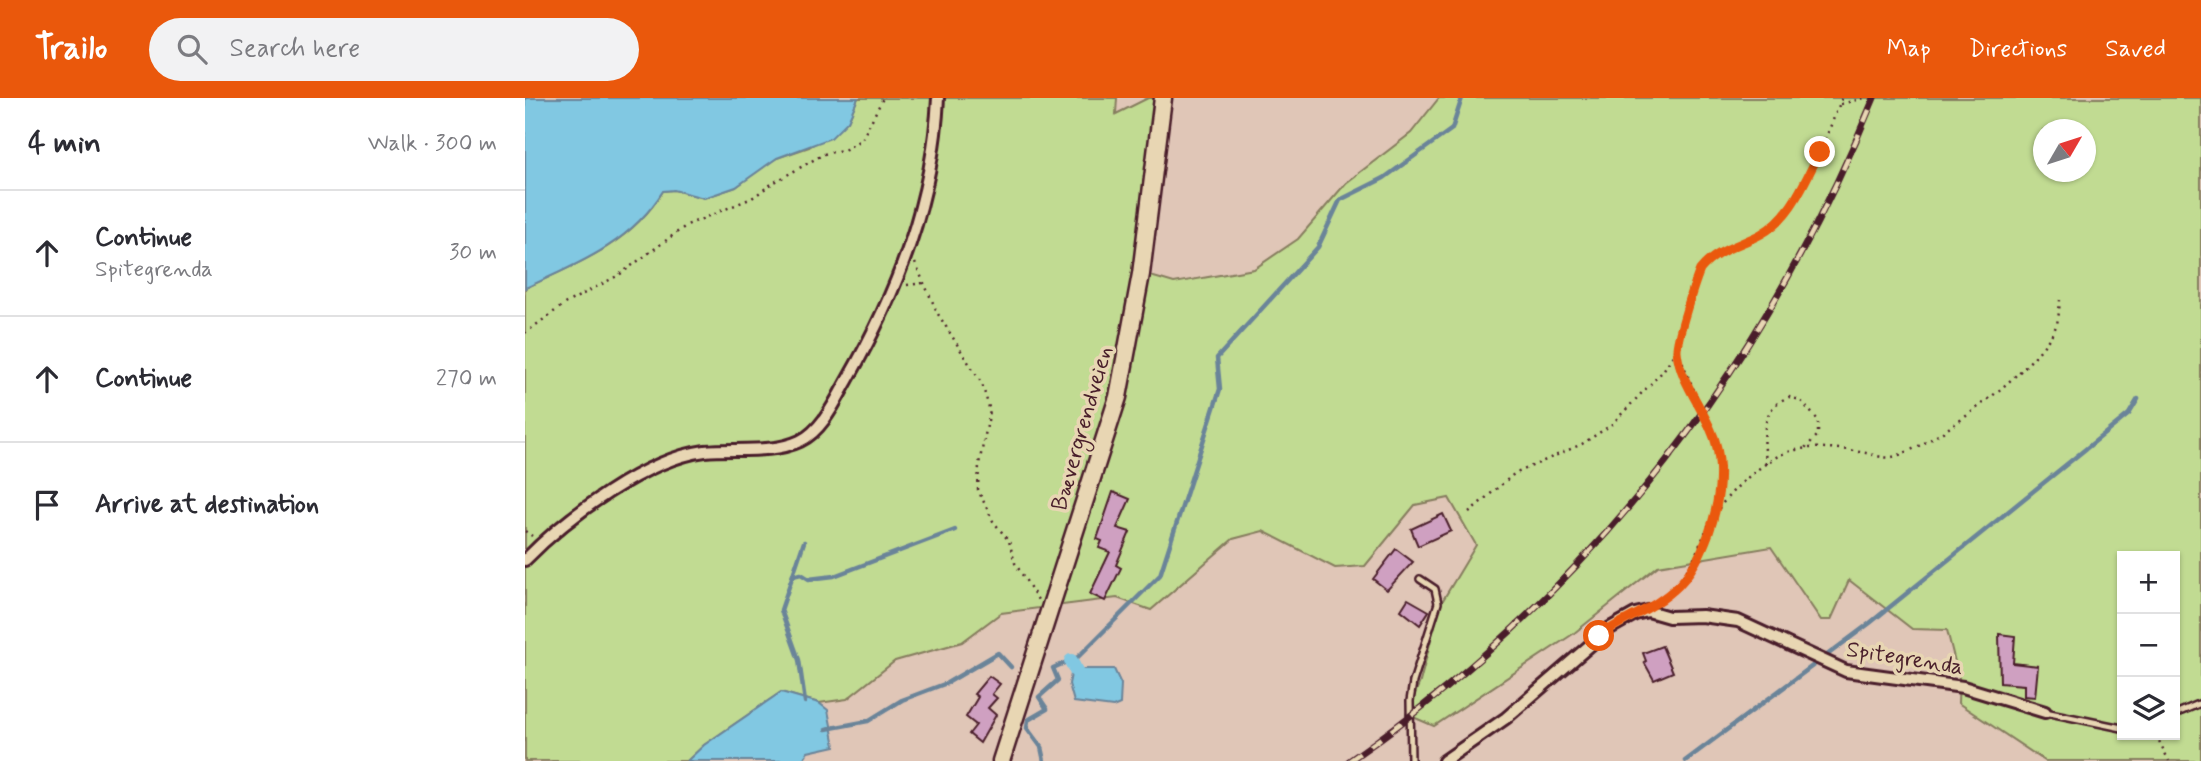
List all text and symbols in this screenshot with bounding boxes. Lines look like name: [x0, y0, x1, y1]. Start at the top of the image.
search box: [149, 18, 639, 81]
text: Trailo: [35, 27, 107, 71]
icon: search: [173, 30, 211, 68]
text: Search here: [229, 32, 360, 66]
text: Map: [1887, 34, 1931, 65]
text: Directions: [1969, 34, 2067, 65]
text: Saved: [2105, 34, 2166, 65]
north arrow: [2033, 119, 2096, 182]
text: 4 min: [28, 124, 101, 163]
text: Walk · 300 m: [368, 129, 497, 159]
route end: [1804, 136, 1835, 167]
text: Continue: [95, 221, 192, 255]
icon: ahead: [28, 234, 66, 272]
text: 30 m: [449, 238, 497, 268]
text: Spitegrenda: [95, 255, 213, 285]
street label: Bævergrendveien: [1045, 343, 1123, 515]
icon: ahead: [28, 360, 66, 398]
text: Continue: [95, 362, 192, 396]
text: 270 m: [436, 364, 497, 394]
icon: arrive: [28, 486, 66, 524]
text: Arrive at destination: [95, 488, 319, 522]
map controls: [2117, 551, 2180, 740]
button: +: [2117, 551, 2180, 614]
button: −: [2117, 614, 2180, 677]
route start: [1583, 620, 1614, 651]
street label: Spitegrenda: [1844, 635, 1965, 683]
button: layers: [2117, 677, 2180, 740]

